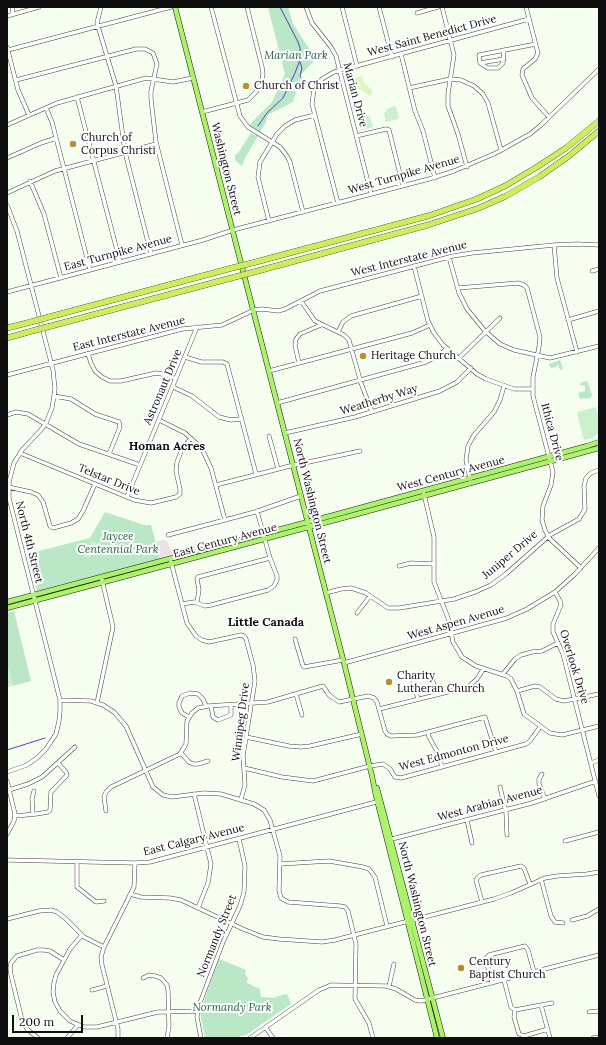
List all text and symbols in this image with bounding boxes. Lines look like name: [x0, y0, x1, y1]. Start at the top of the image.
street label: West Saint Benedict Drive: [366, 12, 498, 60]
park label: Marian Park: [264, 49, 328, 63]
street label: Marian Drive: [340, 61, 370, 129]
place label: Church of Christ: [254, 79, 339, 93]
marker: Church of Christ: [241, 81, 251, 91]
street label: Washington Street: [208, 121, 244, 217]
place label: Church of Corpus Christi: [81, 131, 156, 157]
marker: Church of Corpus Christi: [68, 139, 78, 149]
street label: West Turnpike Avenue: [347, 153, 461, 197]
street label: East Turnpike Avenue: [63, 232, 173, 274]
street label: West Interstate Avenue: [350, 238, 468, 280]
street label: East Interstate Avenue: [71, 314, 187, 354]
street label: Astronaut Drive: [141, 347, 185, 427]
place label: Heritage Church: [371, 349, 456, 363]
marker: Heritage Church: [358, 351, 368, 361]
street label: Weatherby Way: [339, 382, 419, 418]
street label: Ithica Drive: [538, 402, 566, 462]
street label: North Washington Street: [290, 437, 334, 565]
district label: Homan Acres: [129, 440, 205, 454]
street label: West Century Avenue: [396, 453, 506, 495]
street label: Telstar Drive: [76, 462, 142, 498]
street label: North 4th Street: [12, 500, 46, 584]
street label: East Century Avenue: [172, 521, 278, 561]
street label: Juniper Drive: [480, 528, 540, 582]
park label: Jaycee Centennial Park: [77, 530, 159, 556]
street label: West Aspen Avenue: [406, 603, 506, 643]
district label: Little Canada: [228, 616, 304, 630]
street label: Overlook Drive: [556, 628, 592, 706]
place label: Charity Lutheran Church: [397, 669, 485, 695]
marker: Charity Lutheran Church: [384, 677, 394, 687]
street label: Winnipeg Drive: [230, 682, 252, 762]
street label: West Edmonton Drive: [398, 732, 510, 774]
street label: West Arabian Avenue: [436, 784, 544, 824]
street label: East Calgary Avenue: [142, 821, 246, 859]
street label: North Washington Street: [395, 840, 439, 968]
street label: Normandy Street: [194, 893, 240, 979]
place label: Century Baptist Church: [469, 955, 546, 981]
marker: Century Baptist Church: [456, 963, 466, 973]
park label: Normandy Park: [192, 1001, 272, 1015]
scale bar: [14, 1007, 85, 1033]
text: 200 m: [19, 1014, 54, 1029]

